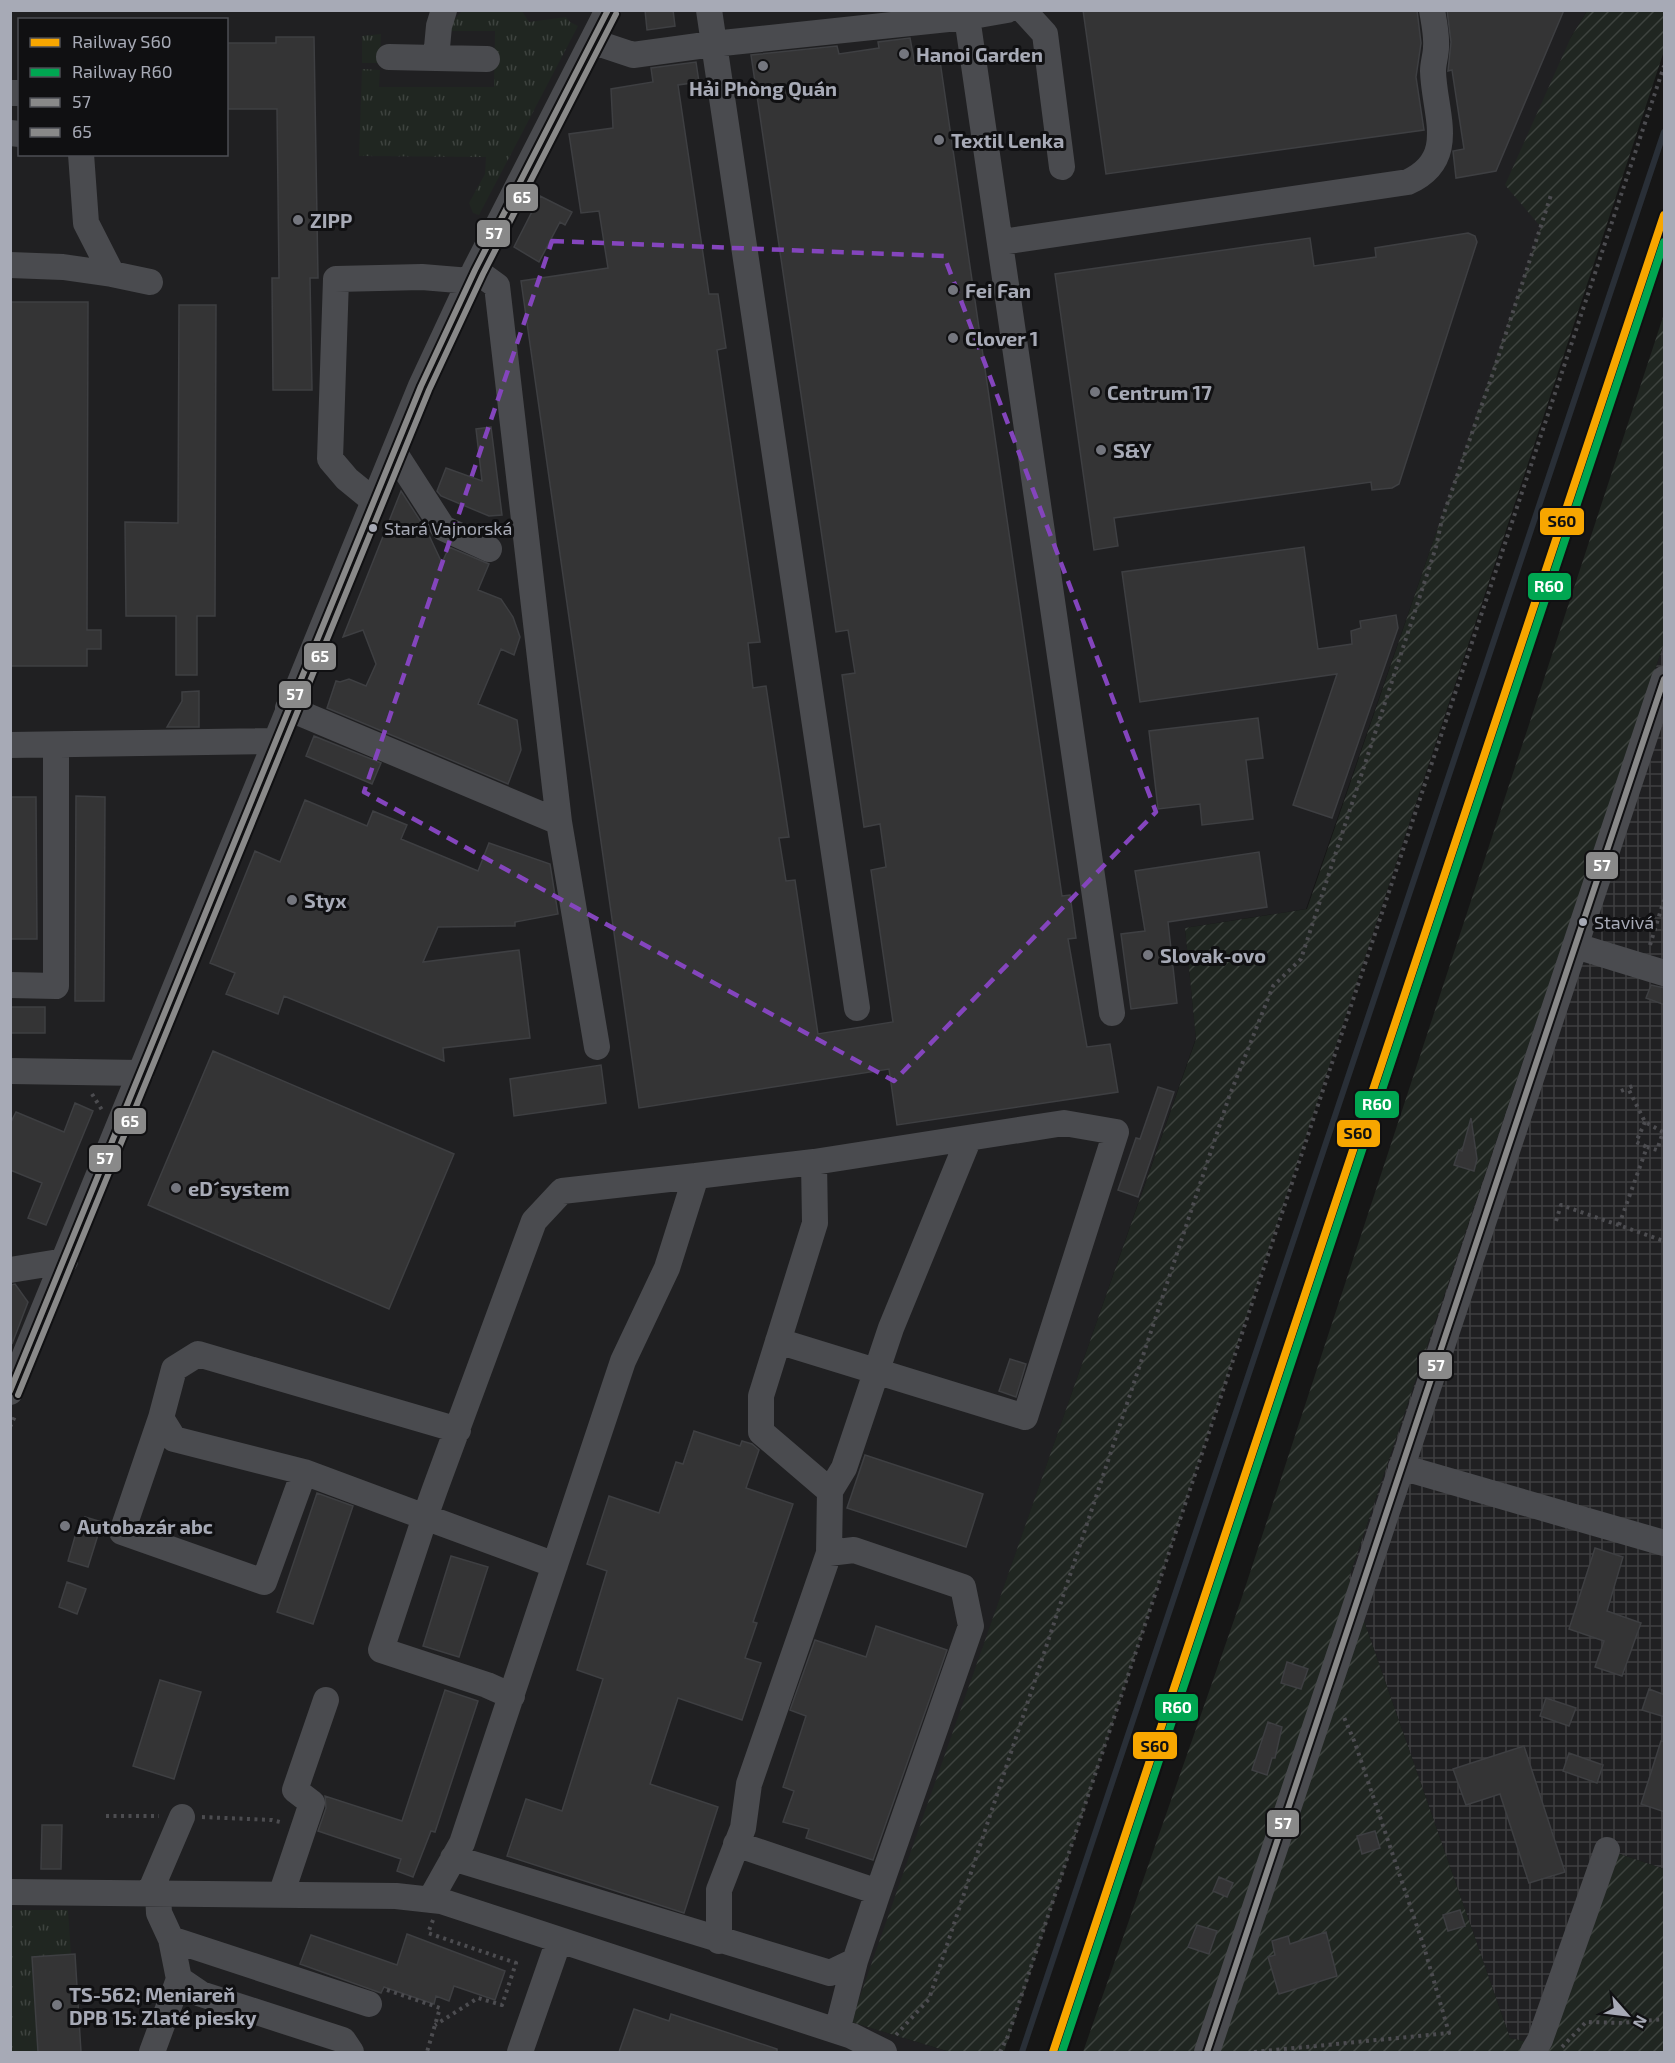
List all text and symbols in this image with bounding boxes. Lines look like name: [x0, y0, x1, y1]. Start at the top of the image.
legend: [18, 18, 228, 156]
text: Railway S60: [72, 30, 172, 52]
place label: Hanoi Garden: [916, 42, 1043, 66]
marker: Hanoi Garden: [897, 47, 911, 61]
marker: Hải Phòng Quán: [756, 59, 770, 73]
text: Railway R60: [72, 60, 173, 82]
place label: Hải Phòng Quán: [689, 76, 837, 101]
text: 57: [72, 90, 91, 112]
text: 65: [72, 120, 92, 142]
place label: Textil Lenka: [951, 128, 1064, 152]
marker: Textil Lenka: [932, 133, 946, 147]
line badge: 65: [505, 183, 539, 212]
text: 65: [513, 187, 531, 206]
place label: ZIPP: [310, 208, 352, 232]
marker: ZIPP: [291, 213, 305, 227]
line badge: 57: [476, 219, 511, 248]
text: 57: [485, 223, 503, 242]
place label: Fei Fan: [965, 278, 1031, 302]
marker: Fei Fan: [946, 283, 960, 297]
place label: Clover 1: [965, 326, 1038, 350]
marker: Clover 1: [946, 331, 960, 345]
place label: Centrum 17: [1107, 380, 1212, 404]
marker: Centrum 17: [1088, 385, 1102, 399]
place label: S&Y: [1113, 438, 1152, 462]
marker: S&Y: [1094, 443, 1108, 457]
line badge: S60: [1539, 507, 1585, 536]
text: S60: [1548, 511, 1576, 530]
place label: Stará Vajnorská: [384, 517, 512, 539]
marker: Stará Vajnorská: [367, 522, 379, 534]
line badge: R60: [1527, 572, 1572, 601]
text: R60: [1534, 576, 1564, 595]
line badge: 65: [303, 642, 337, 671]
text: 65: [311, 646, 329, 665]
line badge: 57: [278, 680, 312, 709]
text: 57: [286, 684, 304, 703]
line badge: 57: [1585, 851, 1619, 880]
text: 57: [1593, 855, 1611, 874]
place label: Styx: [304, 888, 347, 913]
marker: Styx: [285, 893, 299, 907]
place label: Stavivá: [1594, 911, 1654, 933]
marker: Stavivá: [1577, 916, 1589, 928]
place label: Slovak-ovo: [1160, 943, 1266, 967]
marker: Slovak-ovo: [1141, 948, 1155, 962]
line badge: R60: [1354, 1090, 1400, 1119]
text: R60: [1362, 1094, 1392, 1113]
line badge: 65: [113, 1107, 147, 1135]
text: 65: [121, 1111, 139, 1130]
line badge: S60: [1336, 1119, 1381, 1148]
text: S60: [1344, 1123, 1372, 1142]
line badge: 57: [88, 1144, 122, 1173]
text: 57: [96, 1148, 114, 1167]
place label: eD´system: [188, 1176, 290, 1201]
marker: eD´system: [169, 1181, 183, 1195]
line badge: 57: [1418, 1351, 1453, 1380]
text: 57: [1427, 1355, 1445, 1374]
place label: Autobazár abc: [77, 1514, 213, 1538]
marker: Autobazár abc: [58, 1519, 72, 1533]
line badge: R60: [1154, 1693, 1199, 1722]
text: R60: [1162, 1697, 1192, 1716]
line badge: S60: [1132, 1731, 1178, 1760]
text: S60: [1141, 1736, 1169, 1755]
line badge: 57: [1266, 1809, 1300, 1838]
text: 57: [1274, 1813, 1292, 1832]
place label: TS-562; Meniareň DPB 15: Zlaté piesky: [69, 1982, 257, 2030]
north arrow: [1597, 1985, 1657, 2045]
marker: TS-562; Meniareň DPB 15: Zlaté piesky: [50, 1998, 64, 2012]
text: N: [1630, 2013, 1652, 2032]

